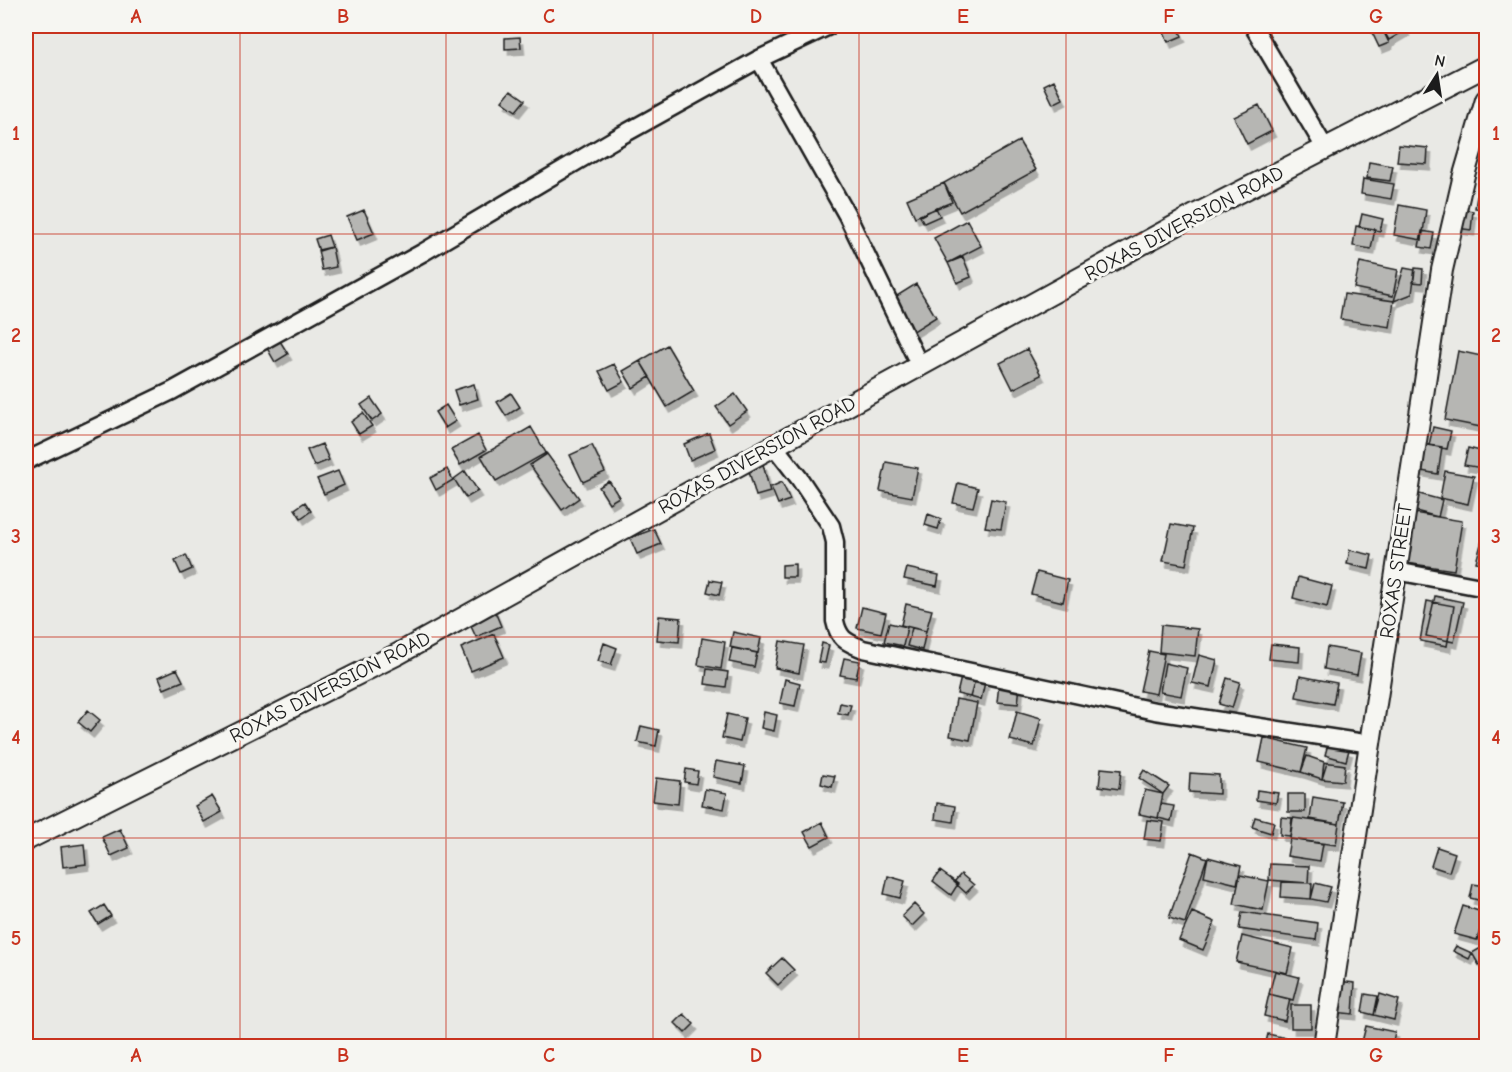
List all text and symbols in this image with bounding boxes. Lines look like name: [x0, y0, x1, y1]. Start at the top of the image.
text: A: [130, 5, 142, 28]
text: B: [337, 5, 349, 28]
text: C: [543, 5, 555, 28]
text: D: [750, 5, 762, 28]
text: E: [957, 5, 969, 28]
text: F: [1163, 5, 1175, 28]
text: G: [1369, 5, 1383, 28]
north arrow: [1407, 45, 1467, 105]
text: N: [1433, 51, 1447, 71]
text: 1: [12, 122, 20, 145]
text: 1: [1492, 122, 1500, 145]
street label: ROXAS DIVERSION ROAD: [1080, 161, 1288, 285]
text: 2: [11, 324, 21, 347]
text: 2: [1491, 324, 1501, 347]
street label: ROXAS DIVERSION ROAD: [654, 391, 860, 519]
street label: ROXAS STREET: [1375, 502, 1417, 640]
text: 3: [11, 525, 21, 548]
text: 3: [1491, 525, 1501, 548]
street label: ROXAS DIVERSION ROAD: [226, 626, 434, 748]
text: 4: [11, 726, 21, 749]
text: 4: [1491, 726, 1501, 749]
text: 5: [11, 927, 21, 950]
text: 5: [1491, 927, 1501, 950]
text: A: [130, 1044, 142, 1067]
text: B: [337, 1044, 349, 1067]
text: C: [543, 1044, 555, 1067]
text: D: [750, 1044, 762, 1067]
text: E: [957, 1044, 969, 1067]
text: F: [1163, 1044, 1175, 1067]
text: G: [1369, 1044, 1383, 1067]

